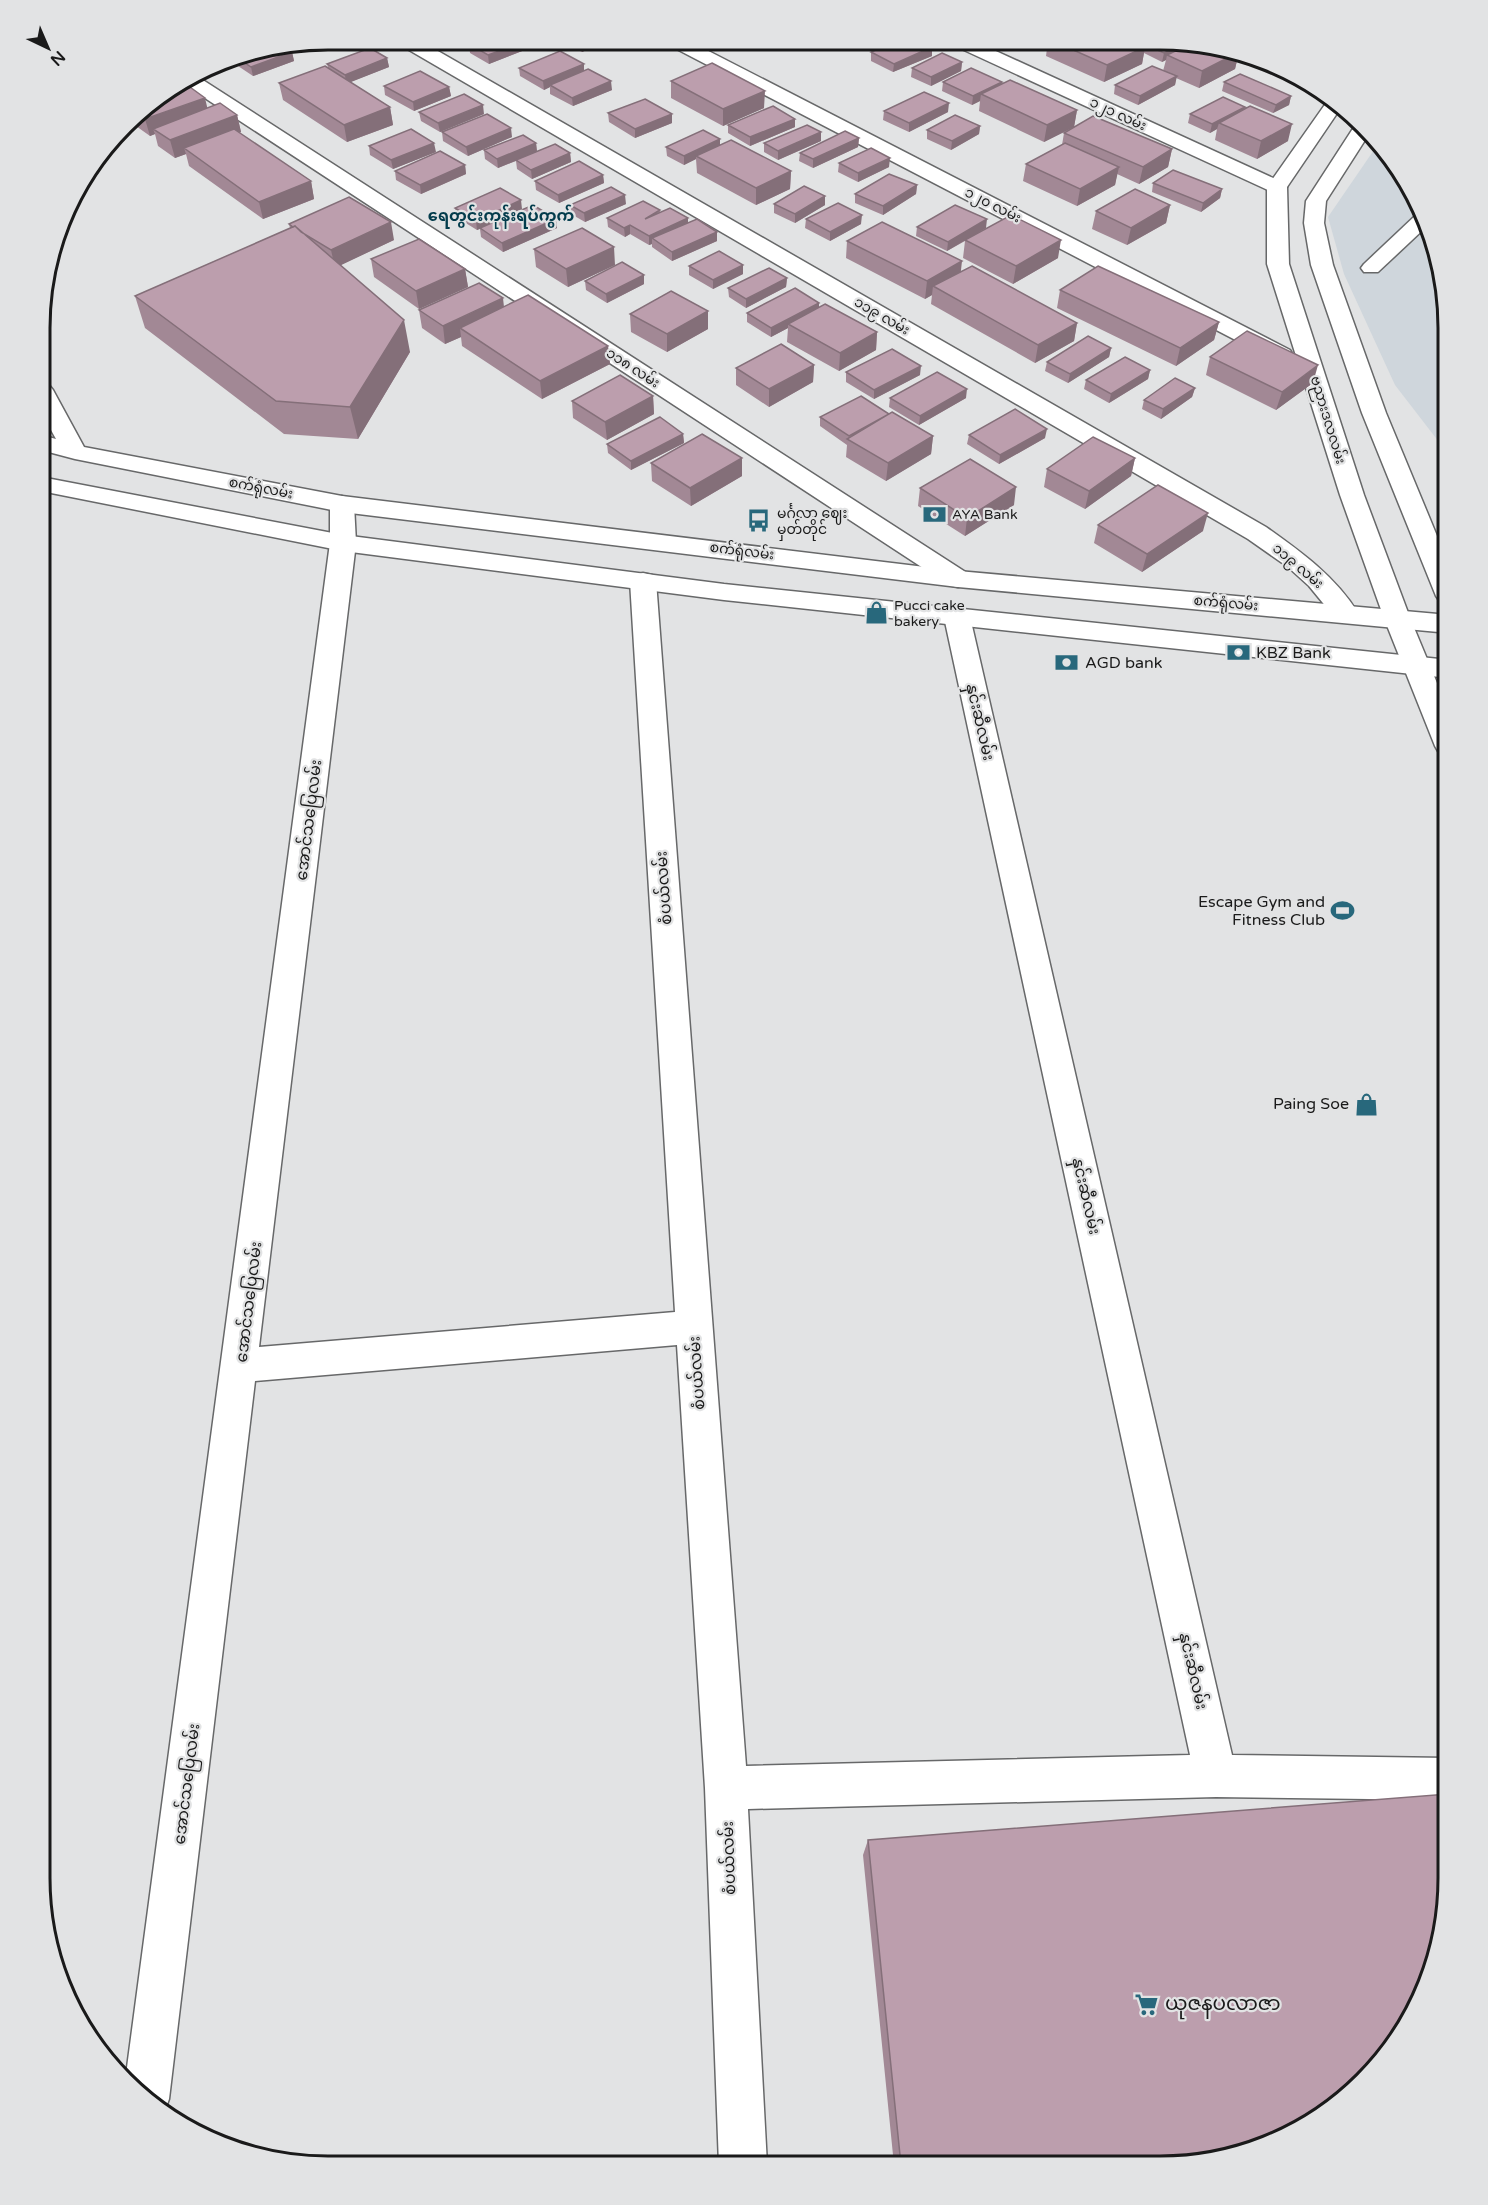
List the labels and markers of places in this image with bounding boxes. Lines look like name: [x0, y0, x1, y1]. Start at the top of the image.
bank icon: AYA Bank: [921, 501, 947, 527]
place label: မင်္ဂလာ ဈေး မှတ်တိုင်: [777, 503, 847, 541]
place label: AYA Bank: [952, 506, 1018, 523]
bus stop icon: မင်္ဂလာ ဈေး မှတ်တိုင်: [746, 508, 772, 534]
place label: Pucci cake bakery: [894, 597, 965, 630]
shop icon: Pucci cake bakery: [863, 600, 889, 626]
bank icon: KBZ Bank: [1225, 640, 1251, 666]
place label: KBZ Bank: [1256, 643, 1331, 663]
bank icon: AGD bank: [1054, 650, 1080, 676]
place label: AGD bank: [1085, 653, 1163, 673]
place label: Escape Gym and Fitness Club: [1198, 892, 1325, 930]
sports icon: Escape Gym and Fitness Club: [1330, 898, 1356, 924]
shop icon: Paing Soe: [1354, 1091, 1380, 1117]
place label: Paing Soe: [1273, 1094, 1349, 1114]
supermarket icon: ယုဇနပလာဇာ: [1134, 1991, 1160, 2017]
place label: ယုဇနပလာဇာ: [1165, 1992, 1281, 2020]

